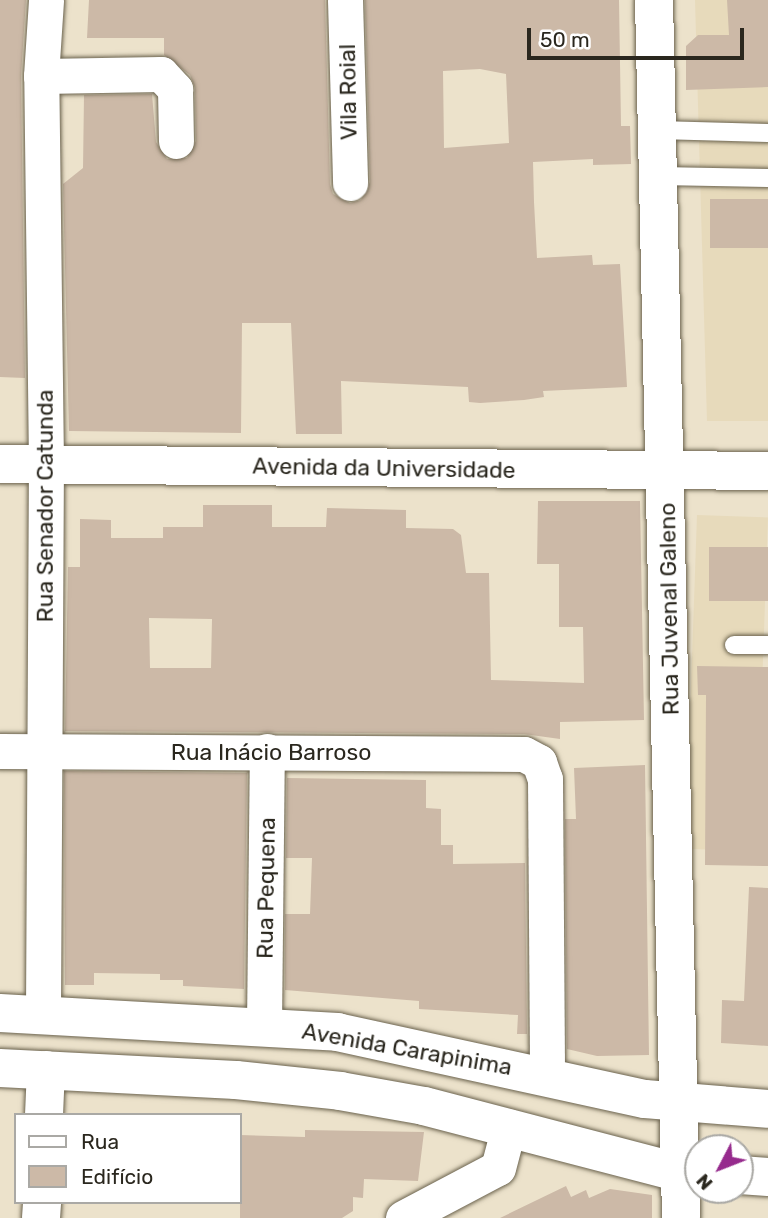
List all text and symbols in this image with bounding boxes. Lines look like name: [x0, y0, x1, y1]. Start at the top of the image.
scale bar: [530, 14, 747, 58]
text: 50 m: [540, 27, 590, 52]
street label: Vila Roial: [333, 44, 363, 140]
street label: Rua Senador Catunda: [31, 389, 59, 623]
street label: Avenida da Universidade: [252, 452, 516, 484]
street label: Rua Juvenal Galeno: [653, 502, 685, 716]
street label: Rua Inácio Barroso: [171, 738, 371, 766]
street label: Rua Pequena: [251, 817, 281, 959]
street label: Avenida Carapinima: [300, 1017, 514, 1081]
legend: [14, 1113, 242, 1204]
text: Rua: [81, 1129, 119, 1154]
north arrow: [684, 1134, 754, 1204]
text: Edifício: [81, 1164, 153, 1189]
text: N: [691, 1169, 718, 1195]

